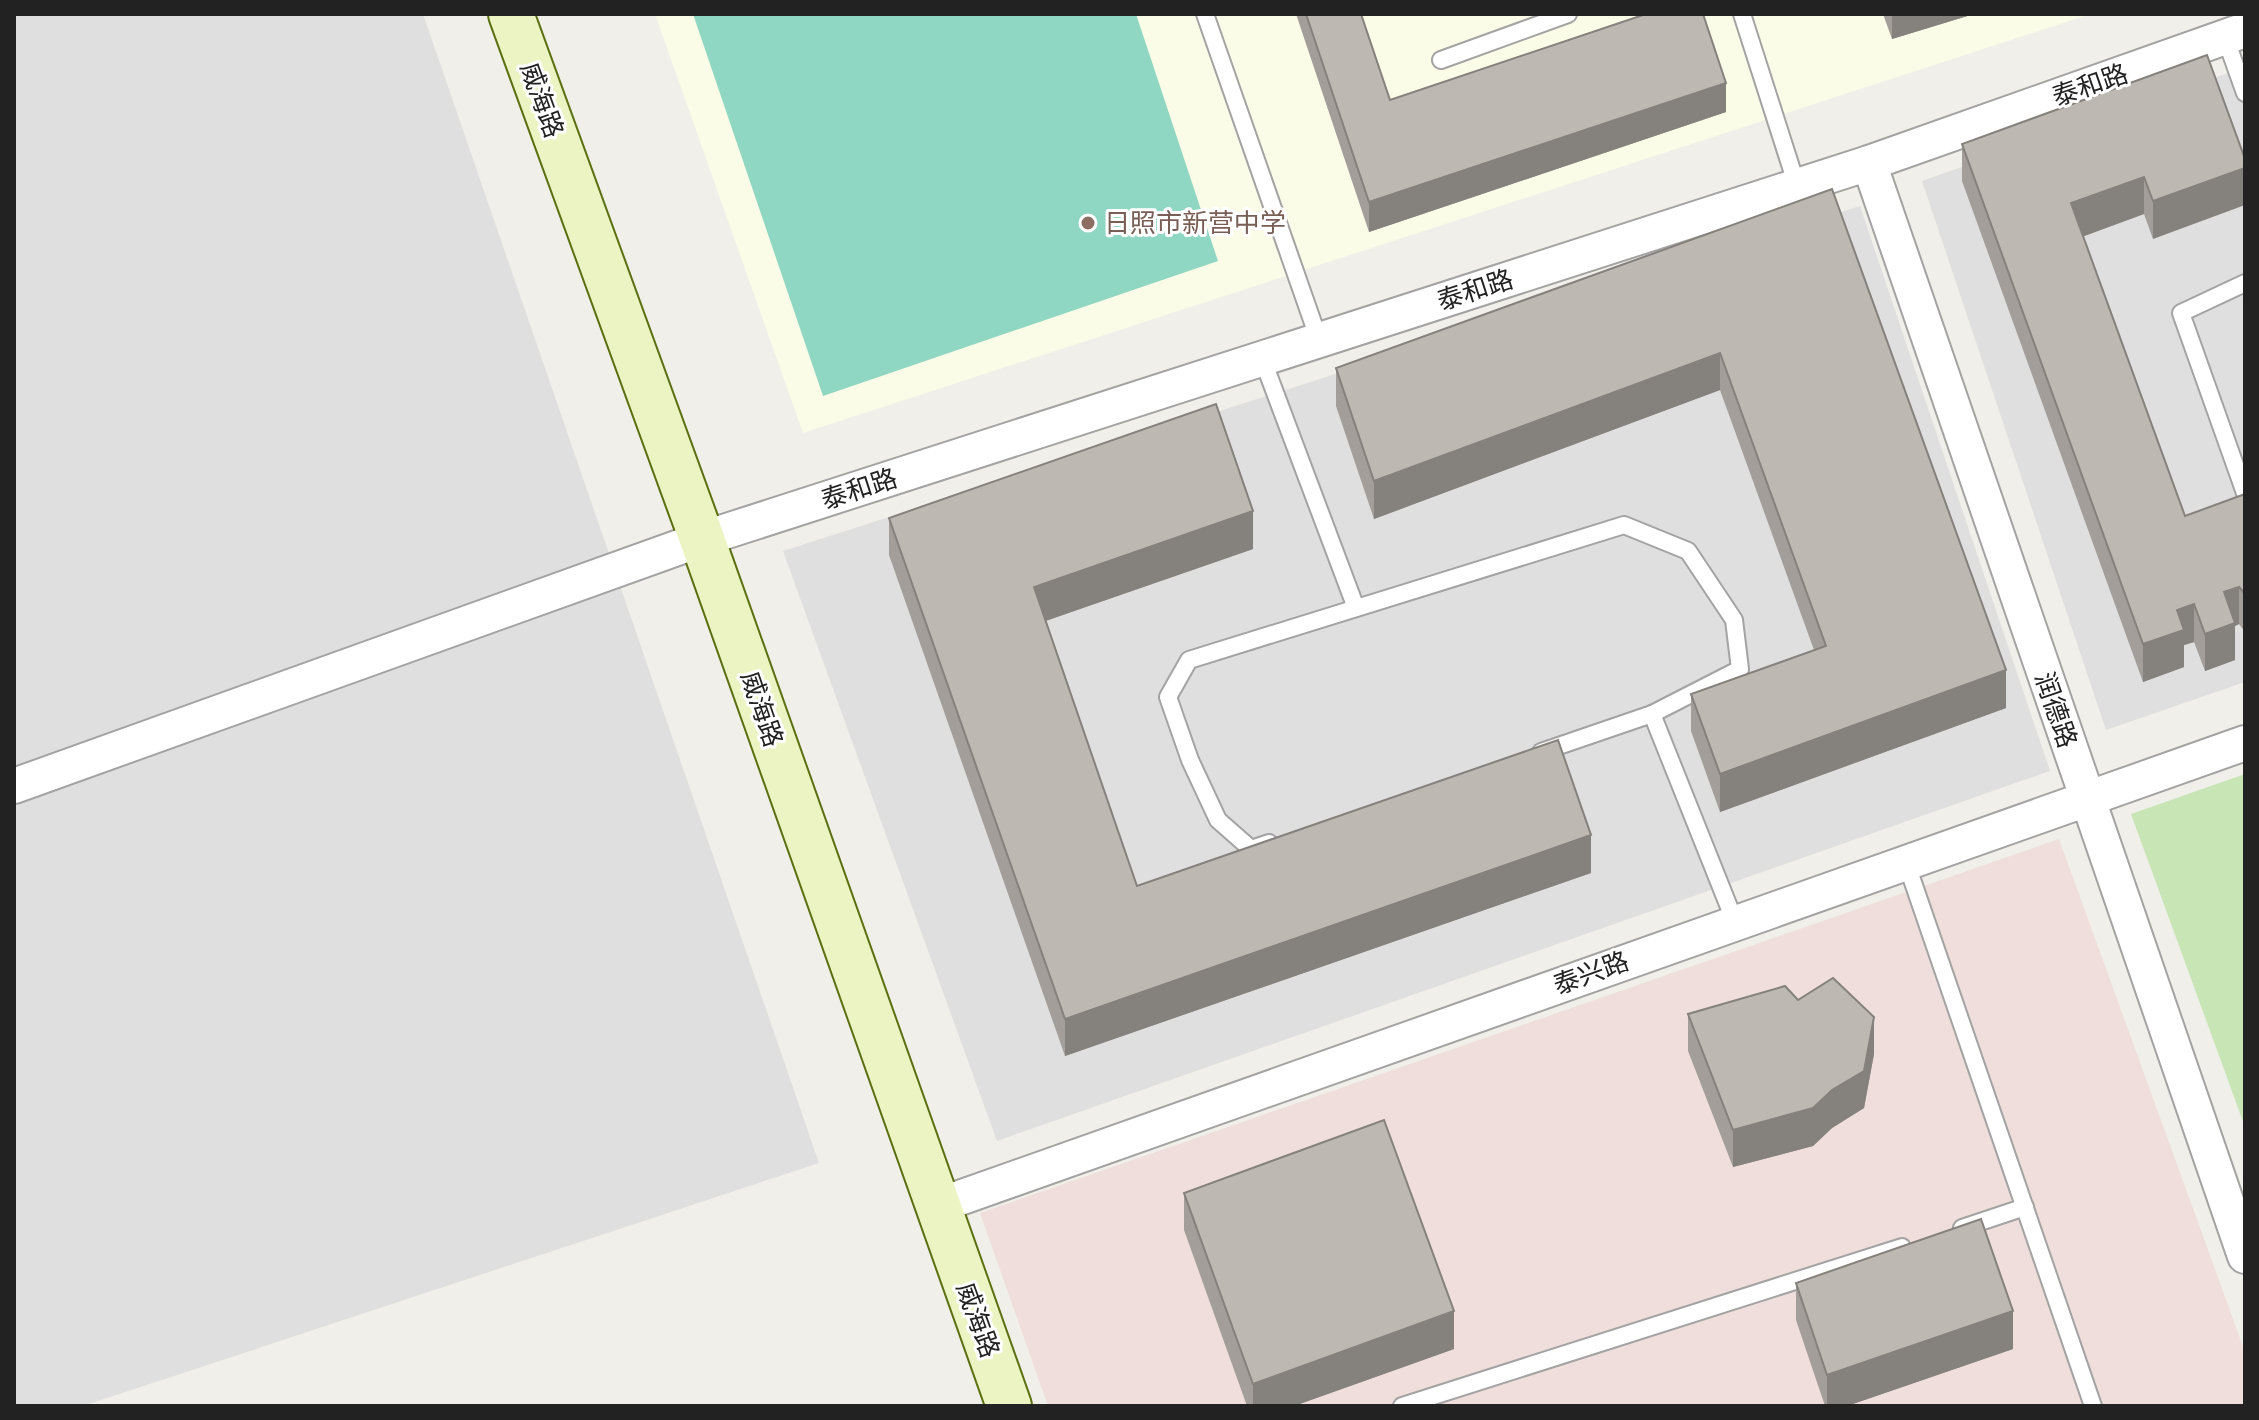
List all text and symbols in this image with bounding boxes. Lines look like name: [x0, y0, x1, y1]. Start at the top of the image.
street label: 威海路: [515, 58, 569, 142]
street label: 泰和路: [2048, 58, 2132, 112]
place label: 日照市新营中学: [1104, 208, 1286, 238]
marker: 日照市新营中学: [1079, 214, 1097, 232]
street label: 泰和路: [1433, 264, 1517, 316]
street label: 泰和路: [817, 463, 901, 515]
street label: 威海路: [735, 667, 789, 751]
street label: 润德路: [2029, 668, 2083, 752]
street label: 泰兴路: [1549, 946, 1633, 1000]
street label: 威海路: [951, 1278, 1005, 1362]

